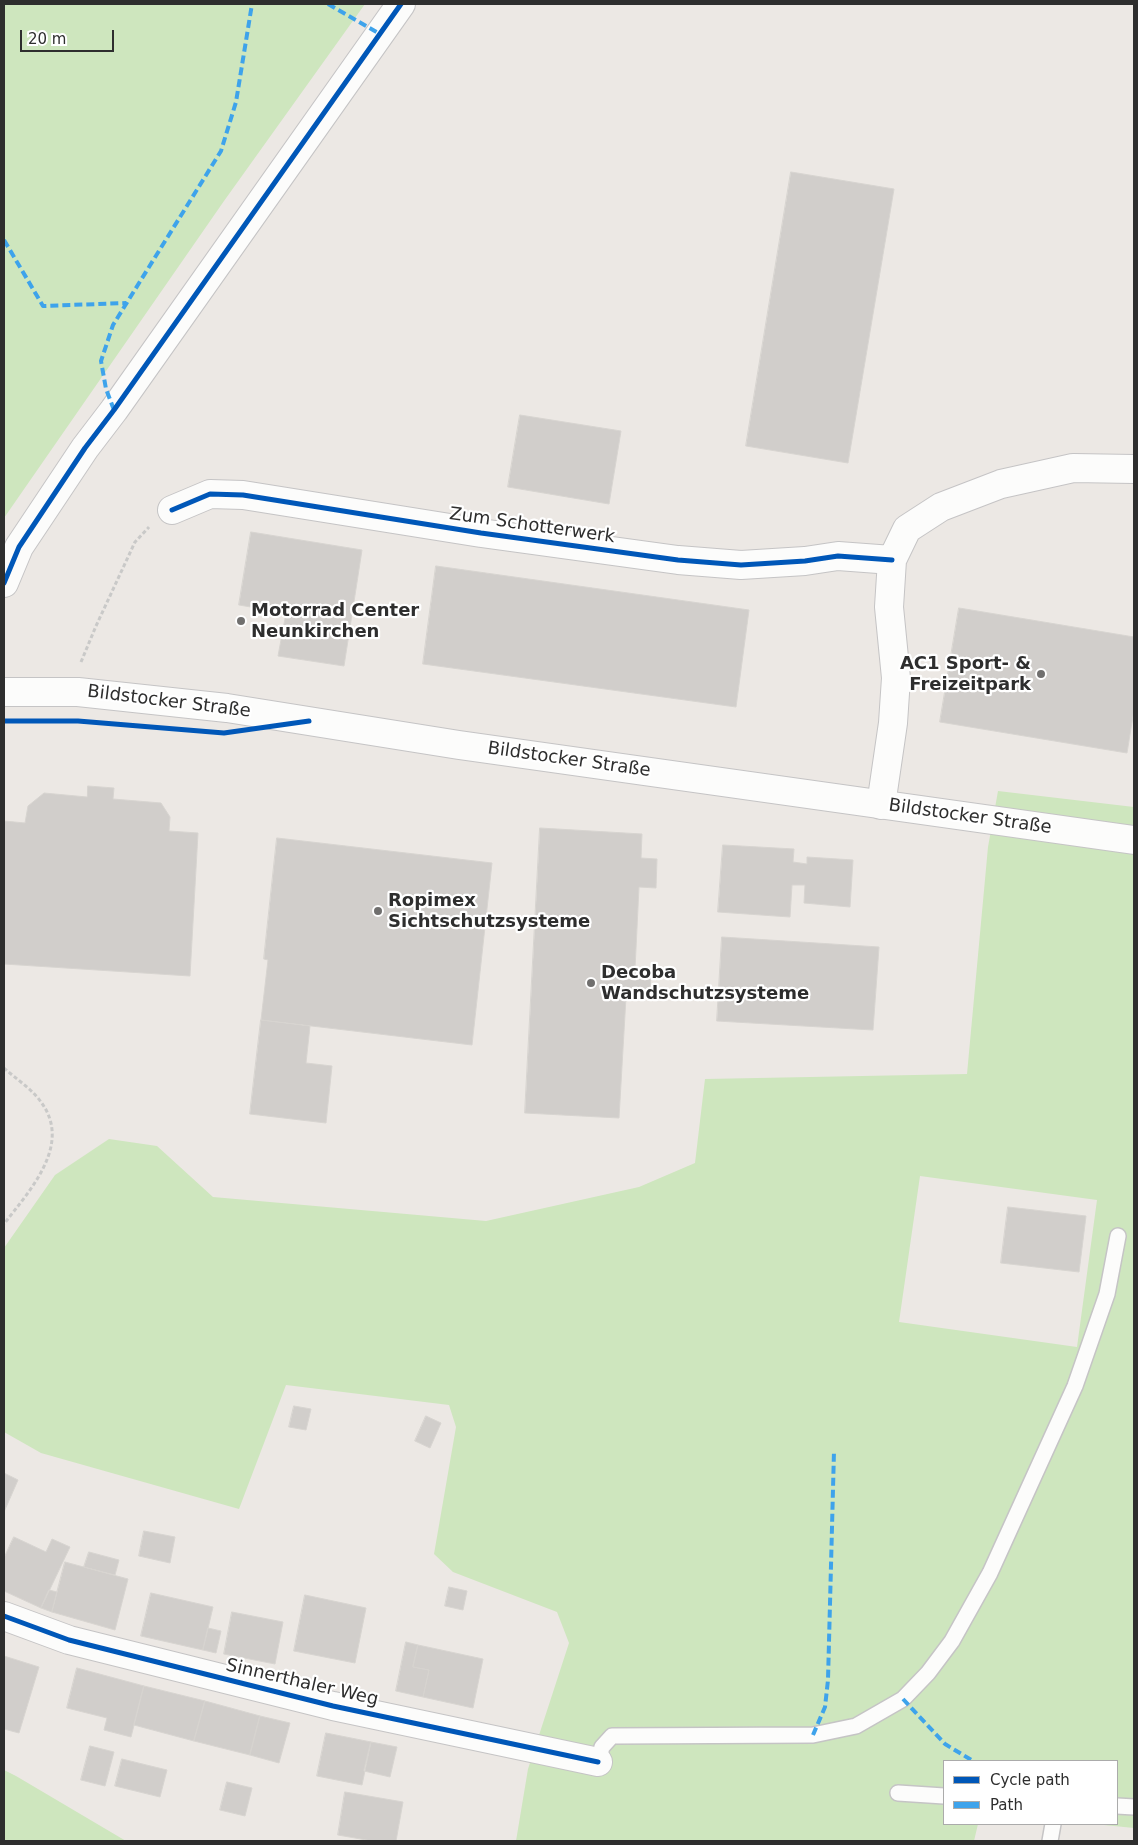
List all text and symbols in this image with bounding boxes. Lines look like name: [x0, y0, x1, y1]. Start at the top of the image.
scale bar: [22, 20, 116, 52]
text: 20 m: [28, 30, 66, 48]
street label: Zum Schotterwerk: [448, 504, 616, 548]
place label: Motorrad Center Neunkirchen: [251, 600, 419, 642]
marker: Motorrad Center Neunkirchen: [235, 615, 247, 627]
place label: AC1 Sport- & Freizeitpark: [900, 653, 1031, 696]
marker: AC1 Sport- & Freizeitpark: [1035, 668, 1047, 680]
street label: Bildstocker Straße: [86, 681, 252, 723]
street label: Bildstocker Straße: [486, 738, 652, 782]
street label: Bildstocker Straße: [887, 795, 1053, 839]
place label: Ropimex Sichtschutzsysteme: [388, 890, 590, 932]
marker: Ropimex Sichtschutzsysteme: [372, 905, 384, 917]
place label: Decoba Wandschutzsysteme: [601, 962, 809, 1004]
marker: Decoba Wandschutzsysteme: [585, 977, 597, 989]
street label: Sinnerthaler Weg: [224, 1655, 380, 1711]
legend: [943, 1760, 1118, 1825]
text: Cycle path: [990, 1771, 1070, 1789]
text: Path: [990, 1796, 1023, 1814]

